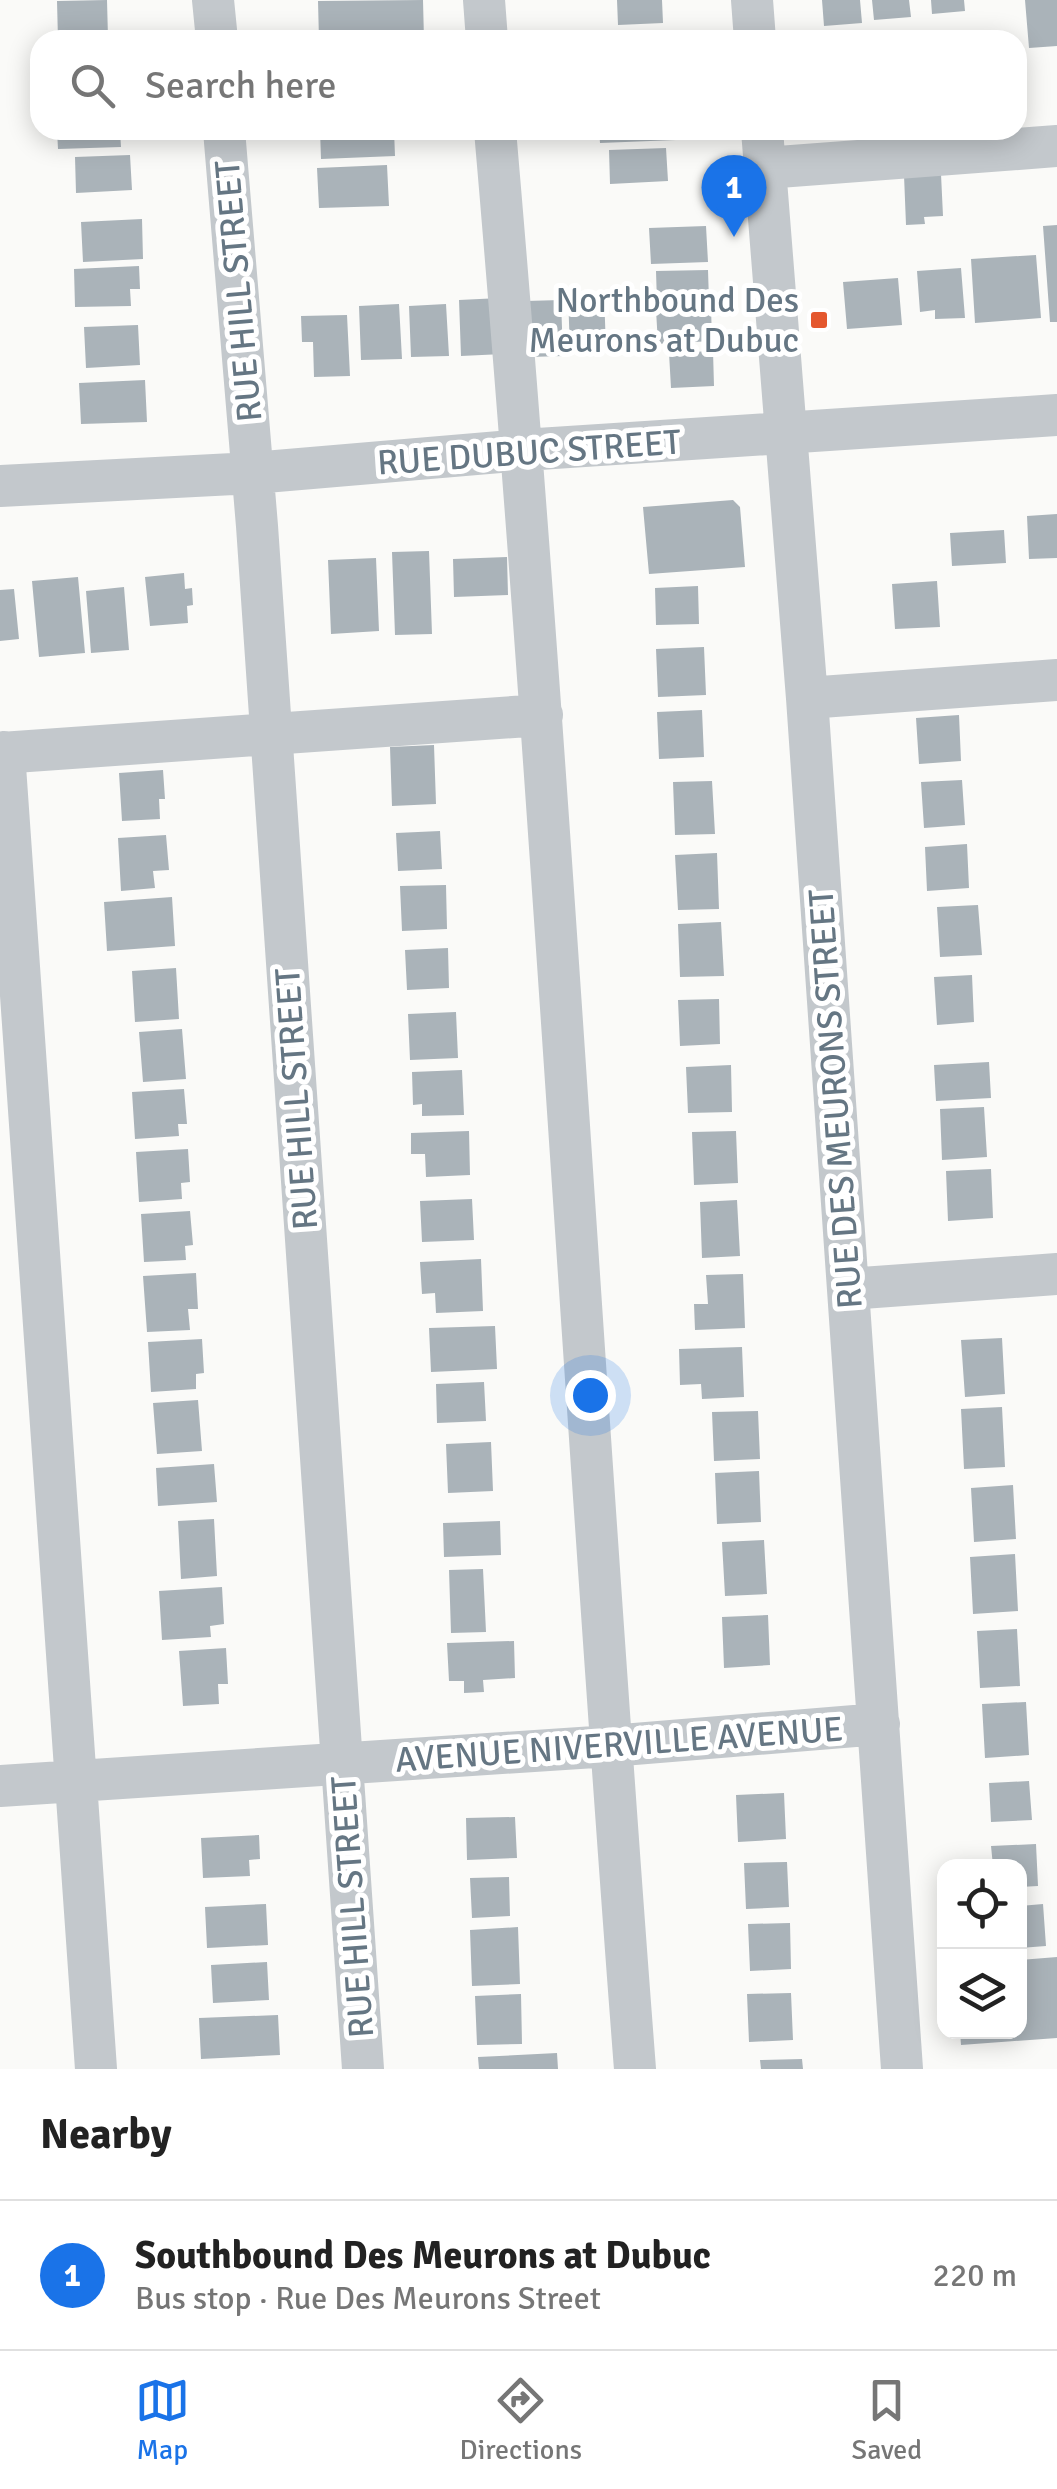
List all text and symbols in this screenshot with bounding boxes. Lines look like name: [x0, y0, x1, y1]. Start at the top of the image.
search box: [30, 30, 1027, 140]
icon: search: [65, 58, 120, 113]
text: Search here: [145, 62, 337, 109]
pin: 1: [702, 154, 766, 237]
street label: RUE HILL STREET: [206, 158, 271, 424]
place label: Northbound Des Meurons at Dubuc: [528, 279, 799, 362]
marker: Northbound Des Meurons at Dubuc: [808, 309, 830, 331]
street label: RUE DUBUC STREET: [376, 420, 682, 485]
street label: RUE DES MEURONS STREET: [799, 888, 872, 1310]
street label: RUE HILL STREET: [266, 967, 327, 1231]
your location: [565, 1370, 616, 1421]
street label: AVENUE NIVERVILLE AVENUE: [394, 1707, 844, 1782]
street label: RUE HILL STREET: [322, 1775, 383, 2039]
map controls: [937, 1859, 1027, 2039]
button: locate: [937, 1859, 1027, 1949]
button: layers: [937, 1949, 1027, 2039]
text: Nearby: [40, 2109, 172, 2160]
text: Southbound Des Meurons at Dubuc: [135, 2232, 711, 2279]
text: 1: [64, 2256, 81, 2295]
text: 220 m: [933, 2256, 1017, 2295]
text: Bus stop · Rue Des Meurons Street: [135, 2279, 601, 2318]
tab: Map: [135, 2373, 190, 2467]
tab: Directions: [460, 2373, 582, 2467]
tab: Saved: [852, 2373, 922, 2467]

